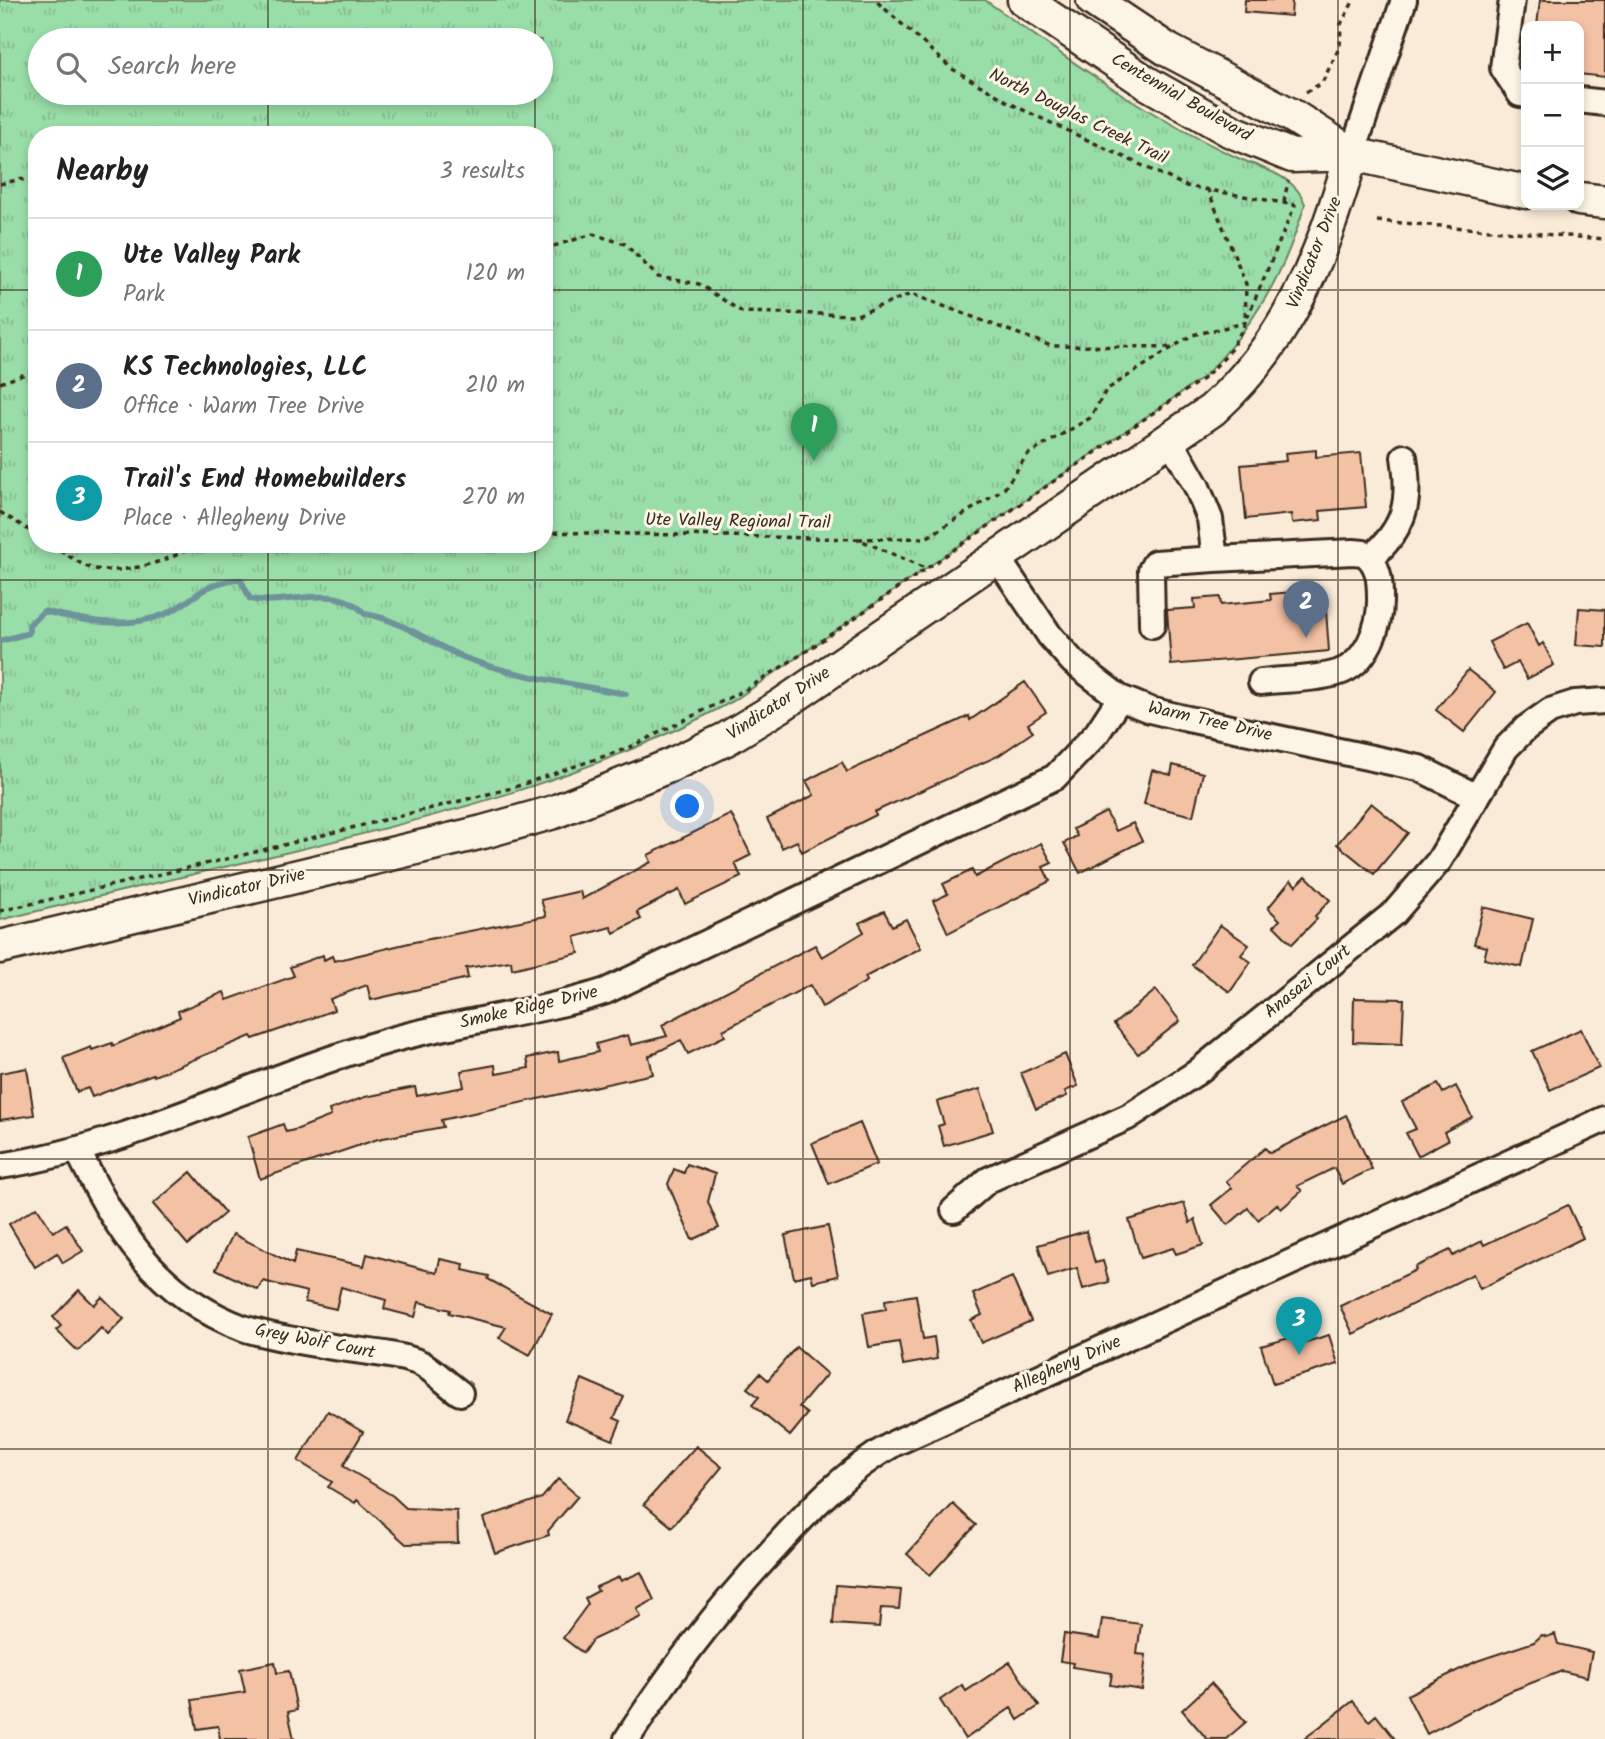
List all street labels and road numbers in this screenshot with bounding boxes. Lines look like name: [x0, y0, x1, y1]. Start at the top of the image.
street label: Centennial Boulevard: [1105, 46, 1258, 151]
street label: North Douglas Creek Trail: [983, 61, 1173, 173]
street label: Vindicator Drive: [1279, 192, 1351, 314]
street label: Ute Valley Regional Trail: [645, 506, 832, 538]
street label: Vindicator Drive: [721, 659, 837, 749]
street label: Warm Tree Drive: [1145, 694, 1275, 750]
street label: Vindicator Drive: [186, 860, 308, 916]
street label: Anasazi Court: [1258, 937, 1359, 1026]
street label: Smoke Ridge Drive: [457, 978, 601, 1038]
street label: Grey Wolf Court: [252, 1316, 379, 1368]
street label: Allegheny Drive: [1008, 1328, 1126, 1402]

